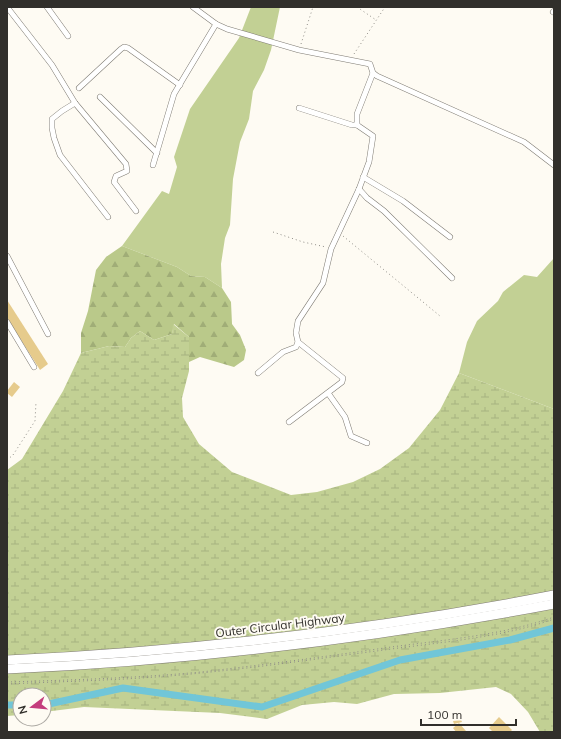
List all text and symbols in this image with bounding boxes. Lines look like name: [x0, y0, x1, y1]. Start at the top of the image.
street label: Outer Circular Highway: [214, 610, 346, 640]
north arrow: [12, 687, 52, 727]
scale bar: [421, 701, 516, 727]
text: N: [15, 704, 30, 716]
text: 100 m: [427, 707, 462, 722]

